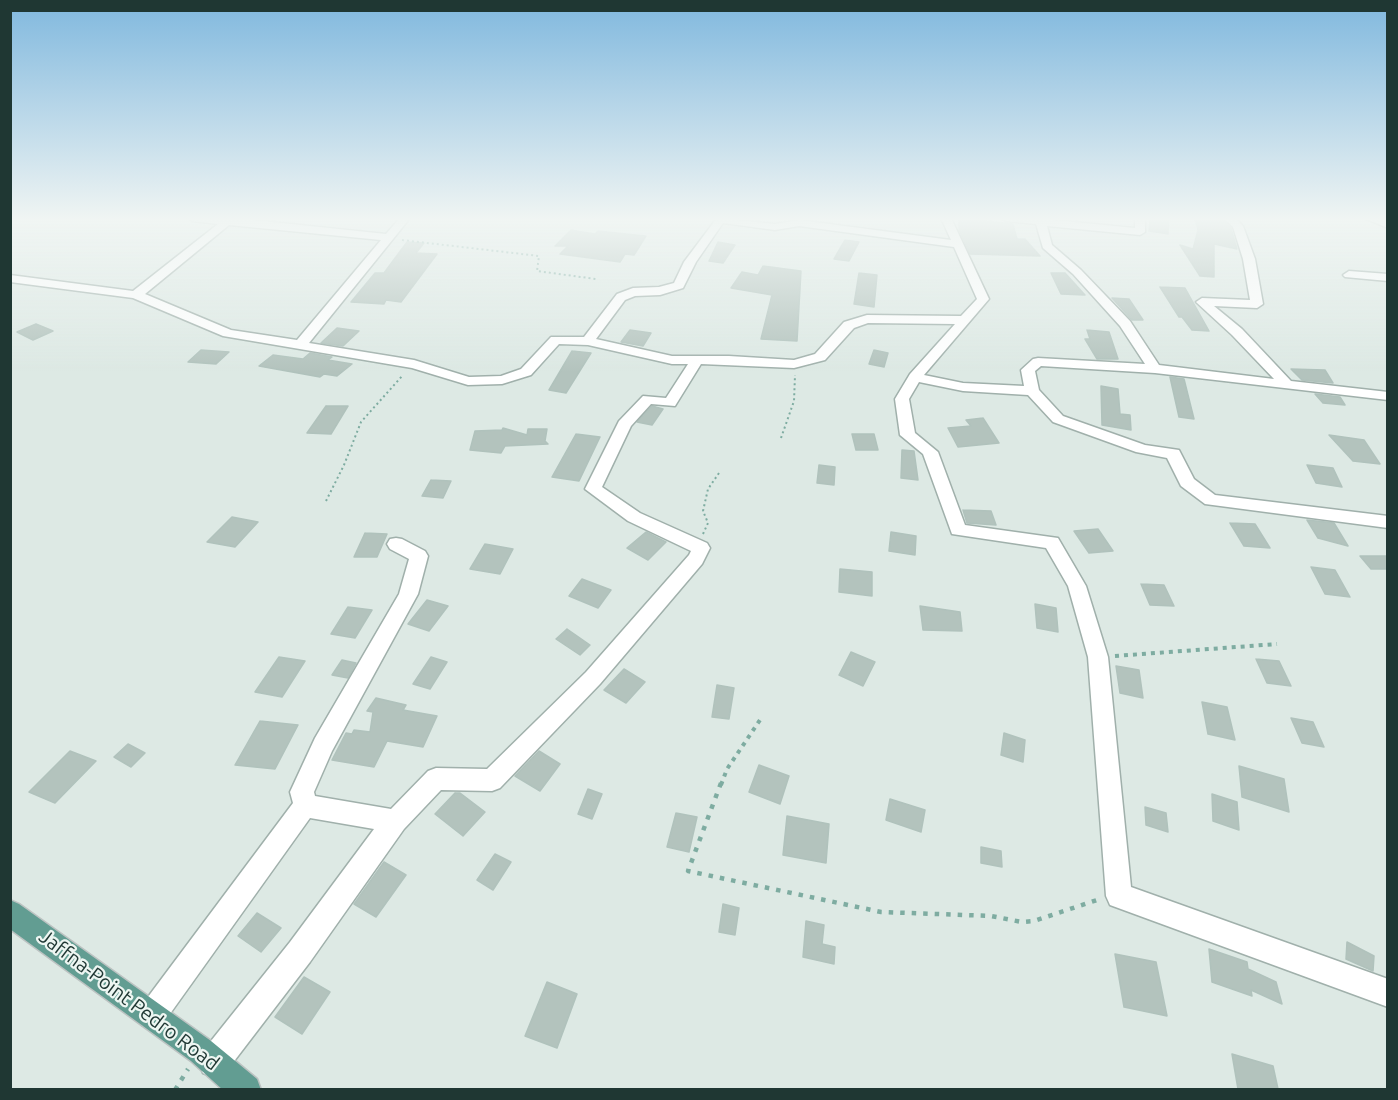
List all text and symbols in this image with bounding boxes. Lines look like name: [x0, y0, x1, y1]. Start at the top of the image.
street label: Jaffna-Point Pedro Road: [34, 924, 224, 1076]

